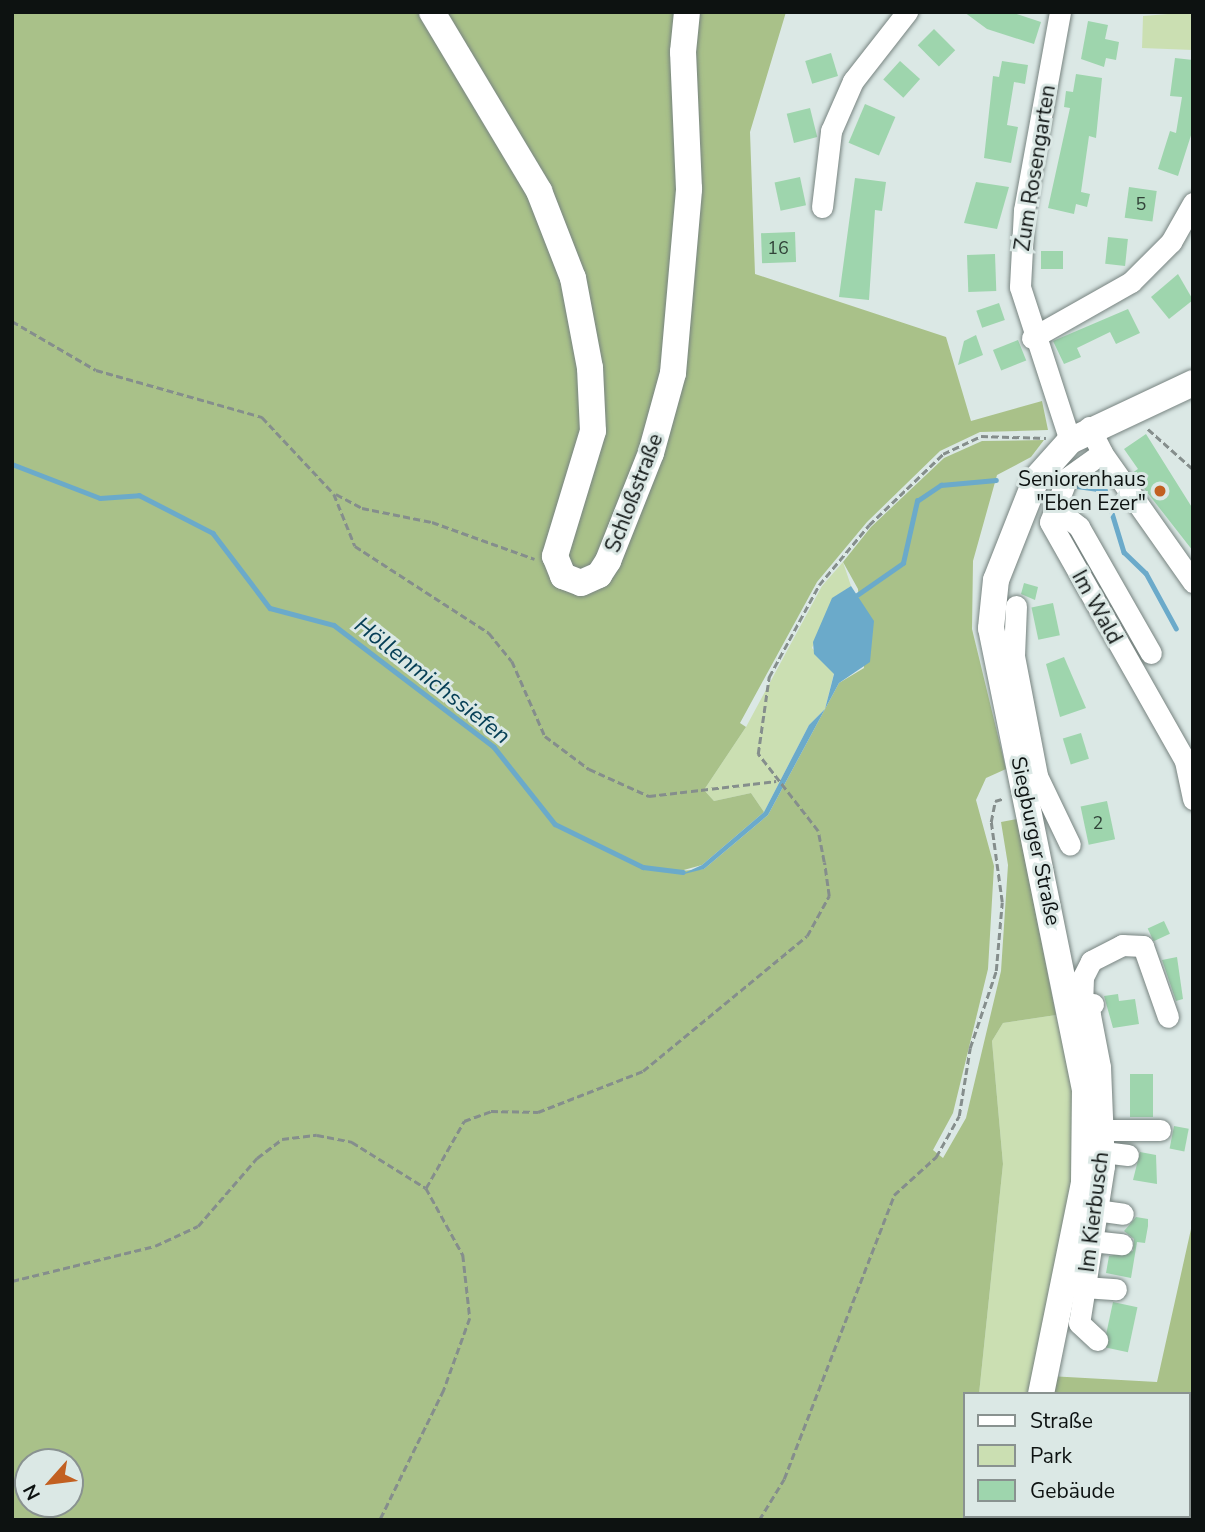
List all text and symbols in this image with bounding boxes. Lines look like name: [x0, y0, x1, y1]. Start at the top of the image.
street label: Zum Rosengarten: [1009, 83, 1061, 253]
house number: 5: [1136, 193, 1146, 215]
house number: 16: [767, 237, 789, 259]
street label: Schloßstraße: [600, 430, 668, 556]
place label: Seniorenhaus "Eben Ezer": [1018, 466, 1146, 516]
marker: Seniorenhaus "Eben Ezer": [1152, 483, 1168, 499]
street label: Im Wald: [1067, 566, 1127, 648]
water label: Höllenmichssiefen: [349, 612, 515, 750]
street label: Siegburger Straße: [1006, 754, 1066, 928]
house number: 2: [1093, 812, 1103, 834]
street label: Im Kierbusch: [1074, 1150, 1114, 1274]
legend: [964, 1392, 1191, 1518]
text: Straße: [1030, 1407, 1093, 1435]
text: Park: [1030, 1442, 1072, 1470]
north arrow: [14, 1448, 84, 1518]
text: Gebäude: [1030, 1477, 1115, 1505]
text: N: [17, 1480, 47, 1504]

